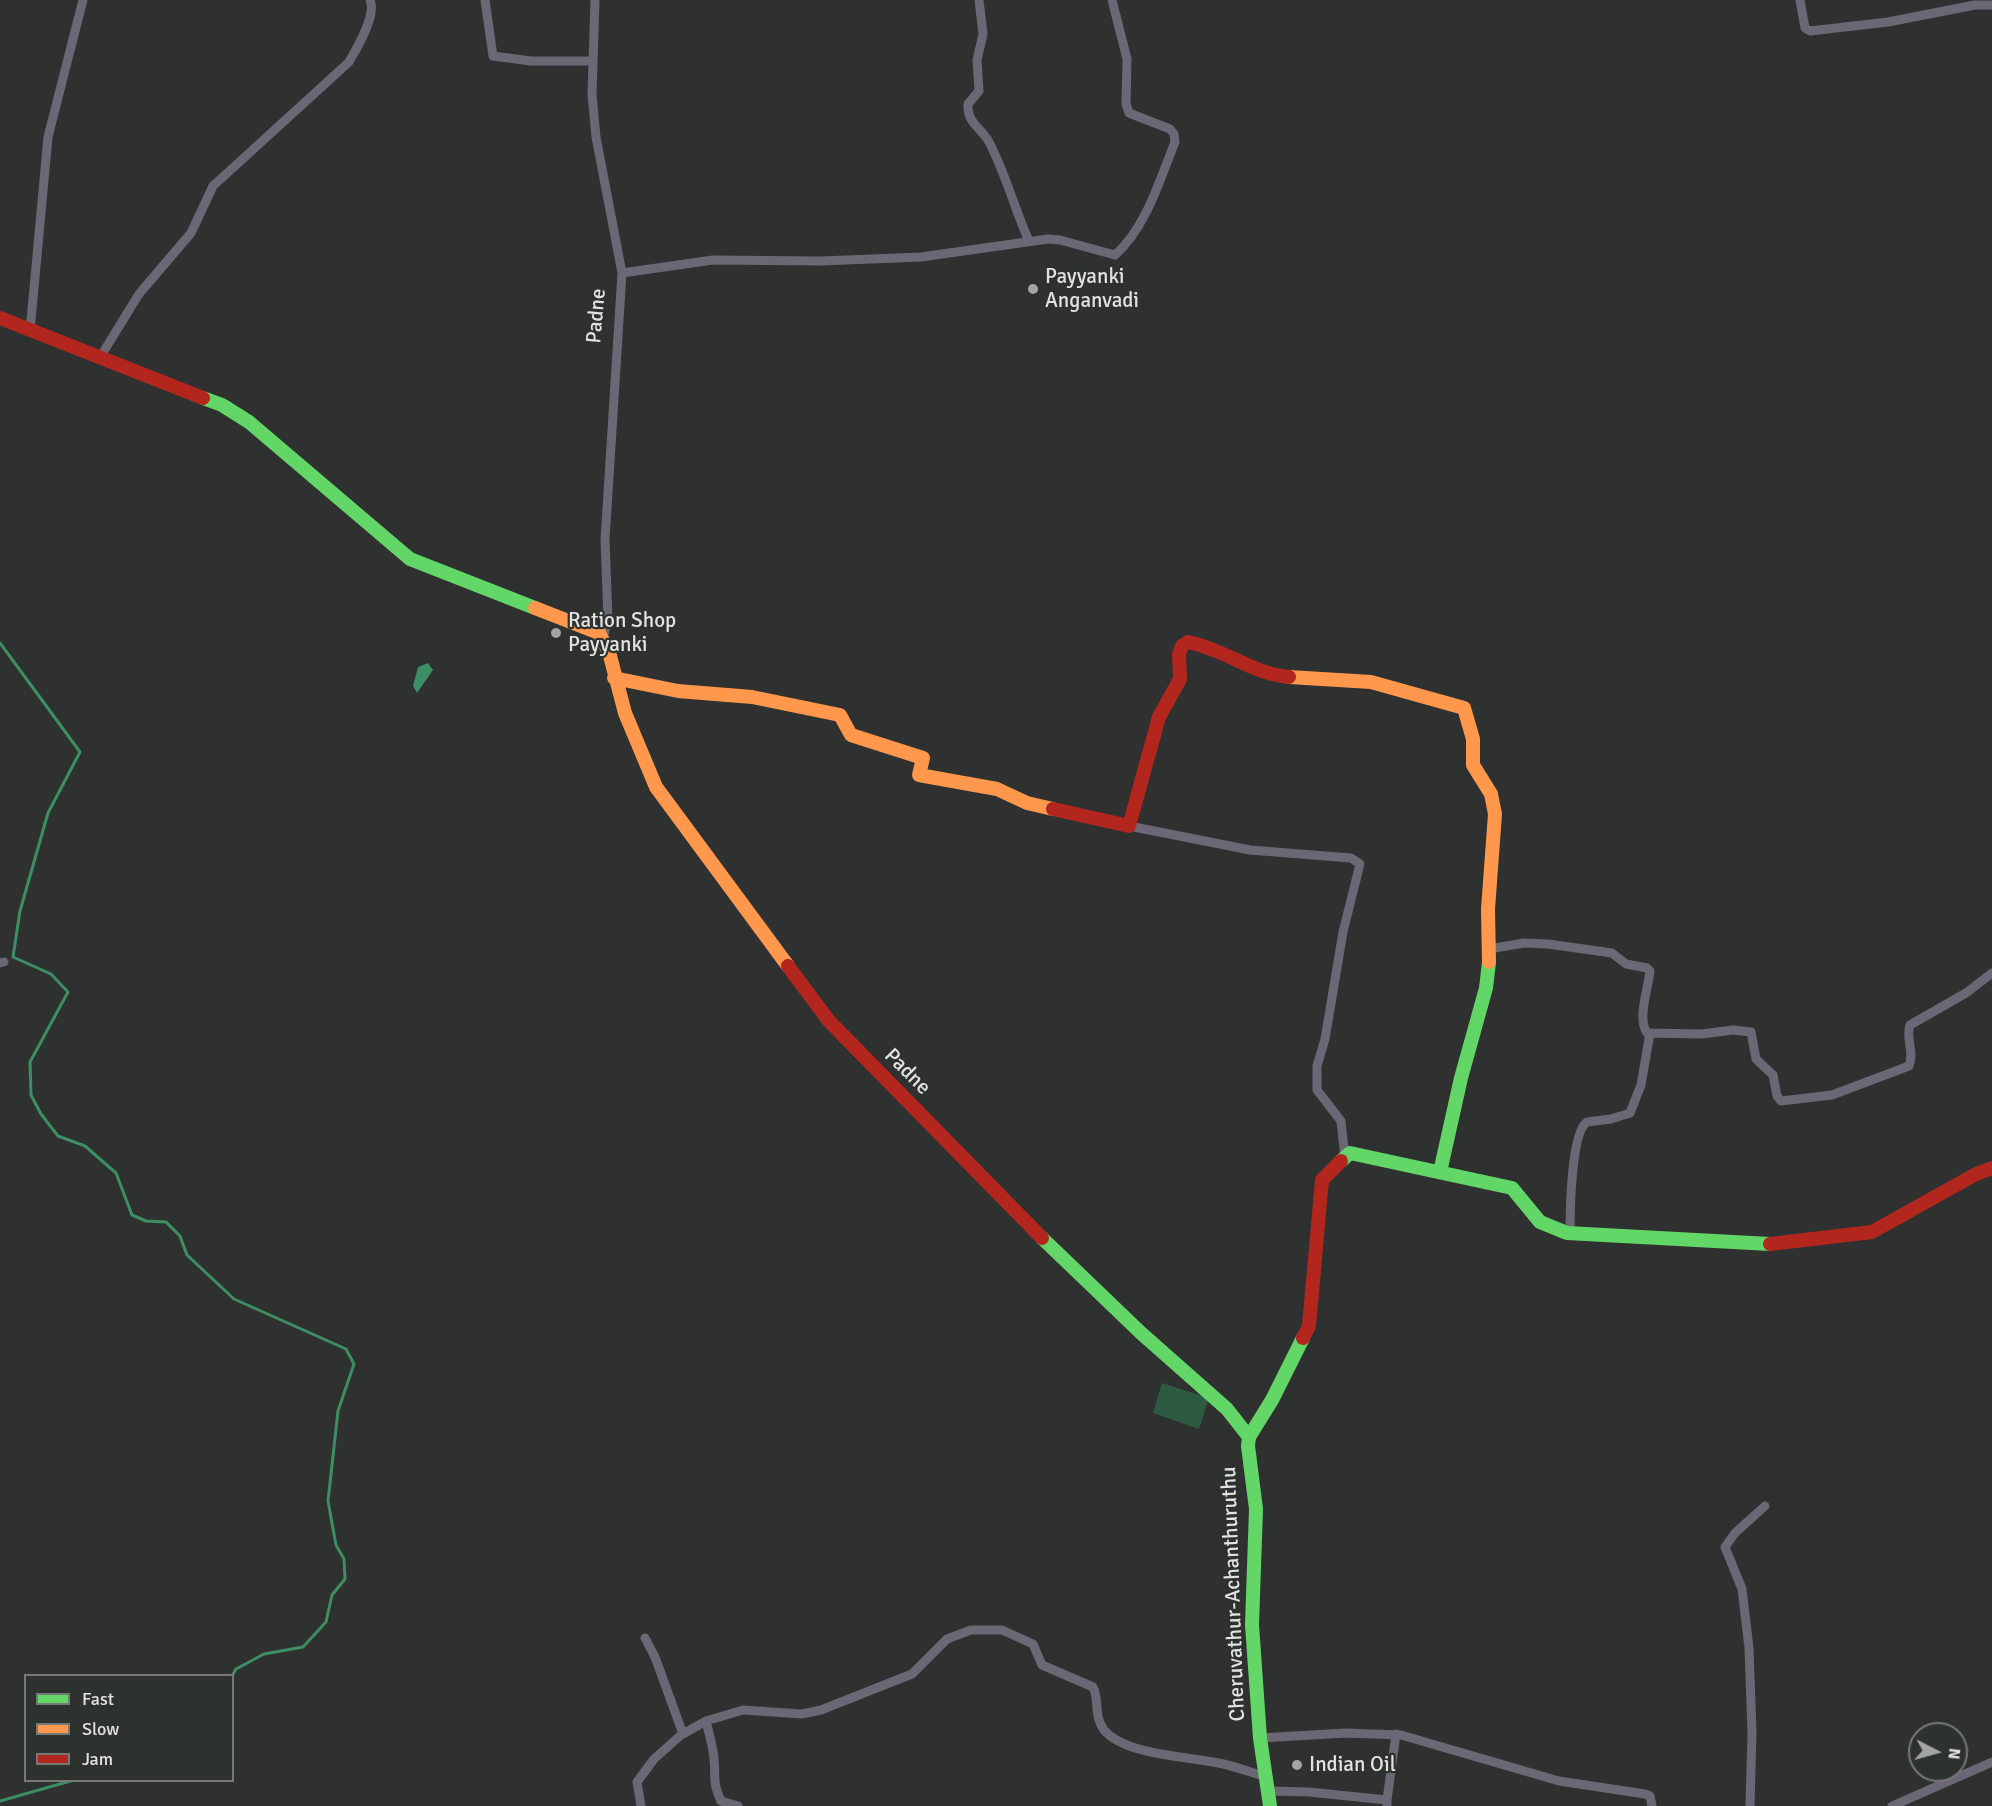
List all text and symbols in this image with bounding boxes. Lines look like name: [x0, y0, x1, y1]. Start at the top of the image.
place label: Payyanki Anganvadi: [1045, 264, 1139, 314]
marker: Payyanki Anganvadi: [1026, 282, 1040, 296]
street label: Padne: [582, 287, 612, 345]
place label: Ration Shop Payyanki: [568, 608, 676, 658]
marker: Ration Shop Payyanki: [549, 626, 563, 640]
street label: Padne: [879, 1044, 935, 1100]
street label: Cheruvathur-Achanthuruthu: [1217, 1466, 1251, 1722]
legend: [24, 1674, 234, 1782]
text: Fast: [82, 1688, 114, 1710]
text: Slow: [82, 1718, 119, 1740]
north arrow: [1908, 1722, 1968, 1782]
text: N: [1943, 1747, 1964, 1760]
text: Jam: [82, 1748, 113, 1770]
place label: Indian Oil: [1309, 1752, 1396, 1778]
marker: Indian Oil: [1290, 1758, 1304, 1772]

